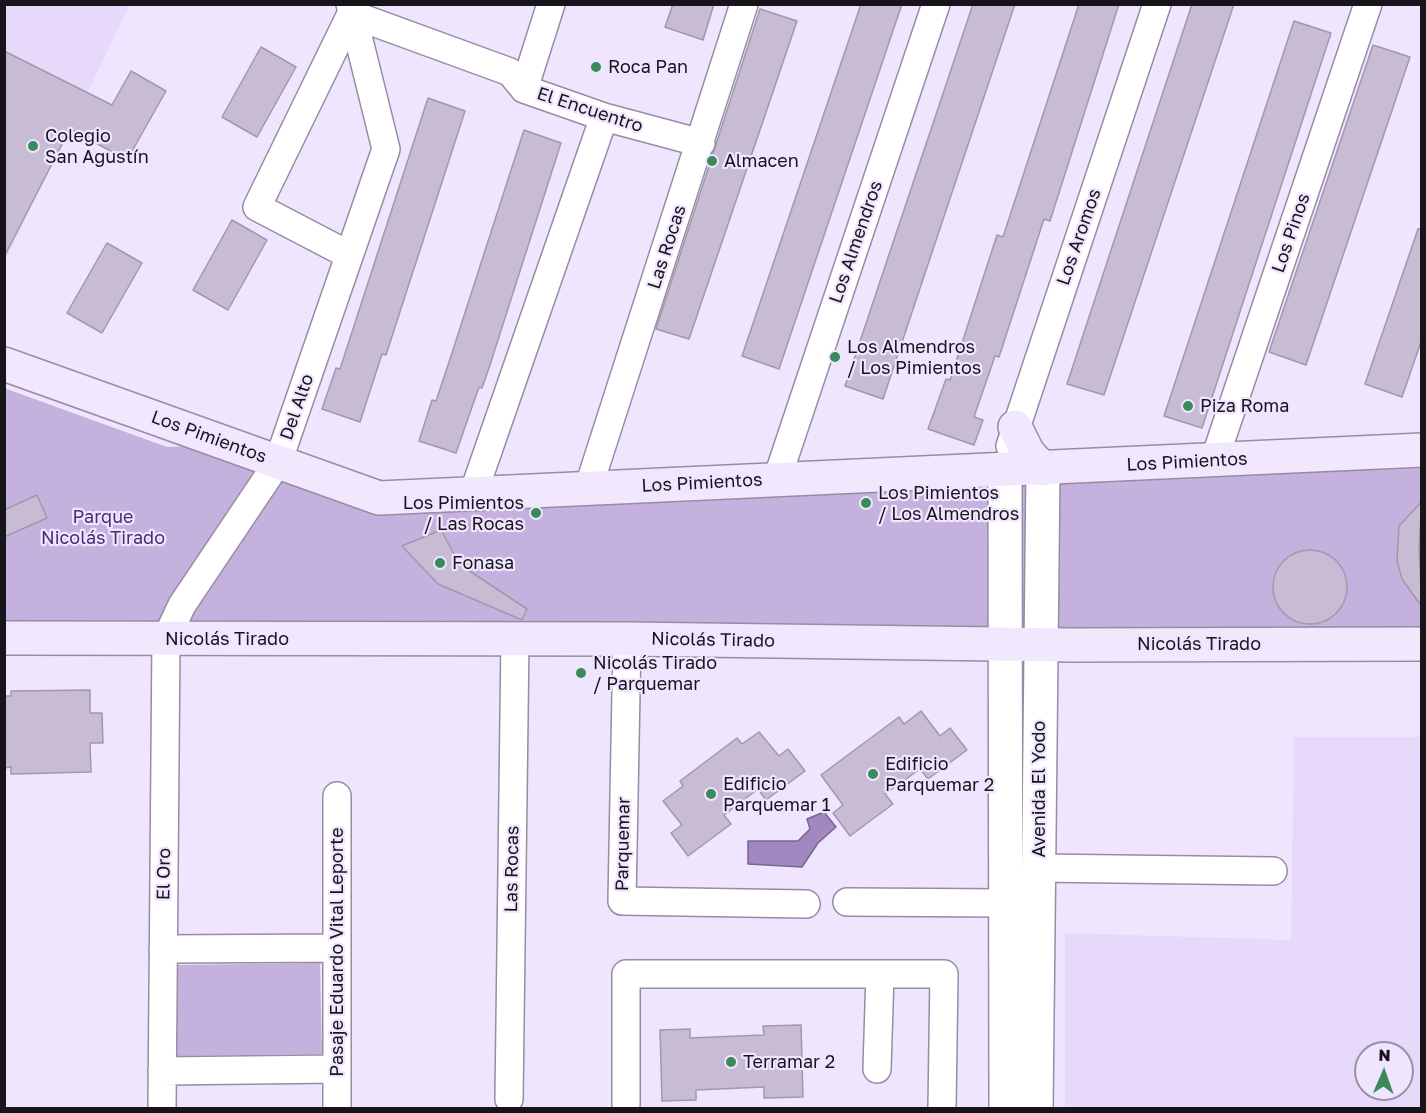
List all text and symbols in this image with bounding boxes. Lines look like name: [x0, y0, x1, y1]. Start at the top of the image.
place label: Roca Pan: [608, 56, 688, 78]
marker: Roca Pan: [589, 60, 603, 74]
street label: El Encuentro: [534, 83, 646, 137]
place label: Colegio San Agustín: [45, 125, 149, 168]
marker: Colegio San Agustín: [26, 139, 40, 153]
place label: Almacen: [724, 150, 799, 172]
marker: Almacen: [705, 154, 719, 168]
street label: Los Almendros: [825, 178, 887, 306]
street label: Los Aromos: [1052, 186, 1106, 288]
street label: Los Pinos: [1267, 190, 1315, 276]
street label: Las Rocas: [643, 202, 691, 292]
place label: Los Almendros / Los Pimientos: [847, 336, 981, 378]
marker: Los Almendros / Los Pimientos: [828, 350, 842, 364]
street label: Del Alto: [276, 371, 318, 443]
place label: Piza Roma: [1200, 395, 1289, 417]
marker: Piza Roma: [1181, 399, 1195, 413]
street label: Los Pimientos: [148, 406, 270, 468]
street label: Los Pimientos: [1126, 448, 1248, 476]
street label: Los Pimientos: [641, 469, 763, 497]
place label: Los Pimientos / Los Almendros: [878, 482, 1019, 524]
place label: Los Pimientos / Las Rocas: [403, 492, 524, 534]
marker: Los Pimientos / Los Almendros: [859, 496, 873, 510]
park label: Parque Nicolás Tirado: [41, 506, 165, 548]
marker: Los Pimientos / Las Rocas: [529, 506, 543, 520]
place label: Fonasa: [452, 552, 514, 574]
marker: Fonasa: [433, 556, 447, 570]
street label: Nicolás Tirado: [165, 628, 289, 650]
street label: Nicolás Tirado: [651, 628, 775, 652]
street label: Nicolás Tirado: [1137, 633, 1261, 655]
place label: Nicolás Tirado / Parquemar: [593, 652, 717, 694]
marker: Nicolás Tirado / Parquemar: [574, 666, 588, 680]
street label: Avenida El Yodo: [1028, 721, 1050, 857]
place label: Edificio Parquemar 2: [885, 753, 994, 795]
marker: Edificio Parquemar 2: [866, 767, 880, 781]
place label: Edificio Parquemar 1: [723, 773, 830, 816]
marker: Edificio Parquemar 1: [704, 787, 718, 801]
street label: Parquemar: [611, 797, 635, 891]
street label: Las Rocas: [500, 825, 524, 913]
street label: Pasaje Eduardo Vital Leporte: [326, 827, 348, 1077]
street label: El Oro: [153, 848, 175, 900]
north arrow: [1354, 1041, 1414, 1101]
text: N: [1378, 1045, 1391, 1065]
place label: Terramar 2: [743, 1051, 835, 1073]
marker: Terramar 2: [724, 1055, 738, 1069]

